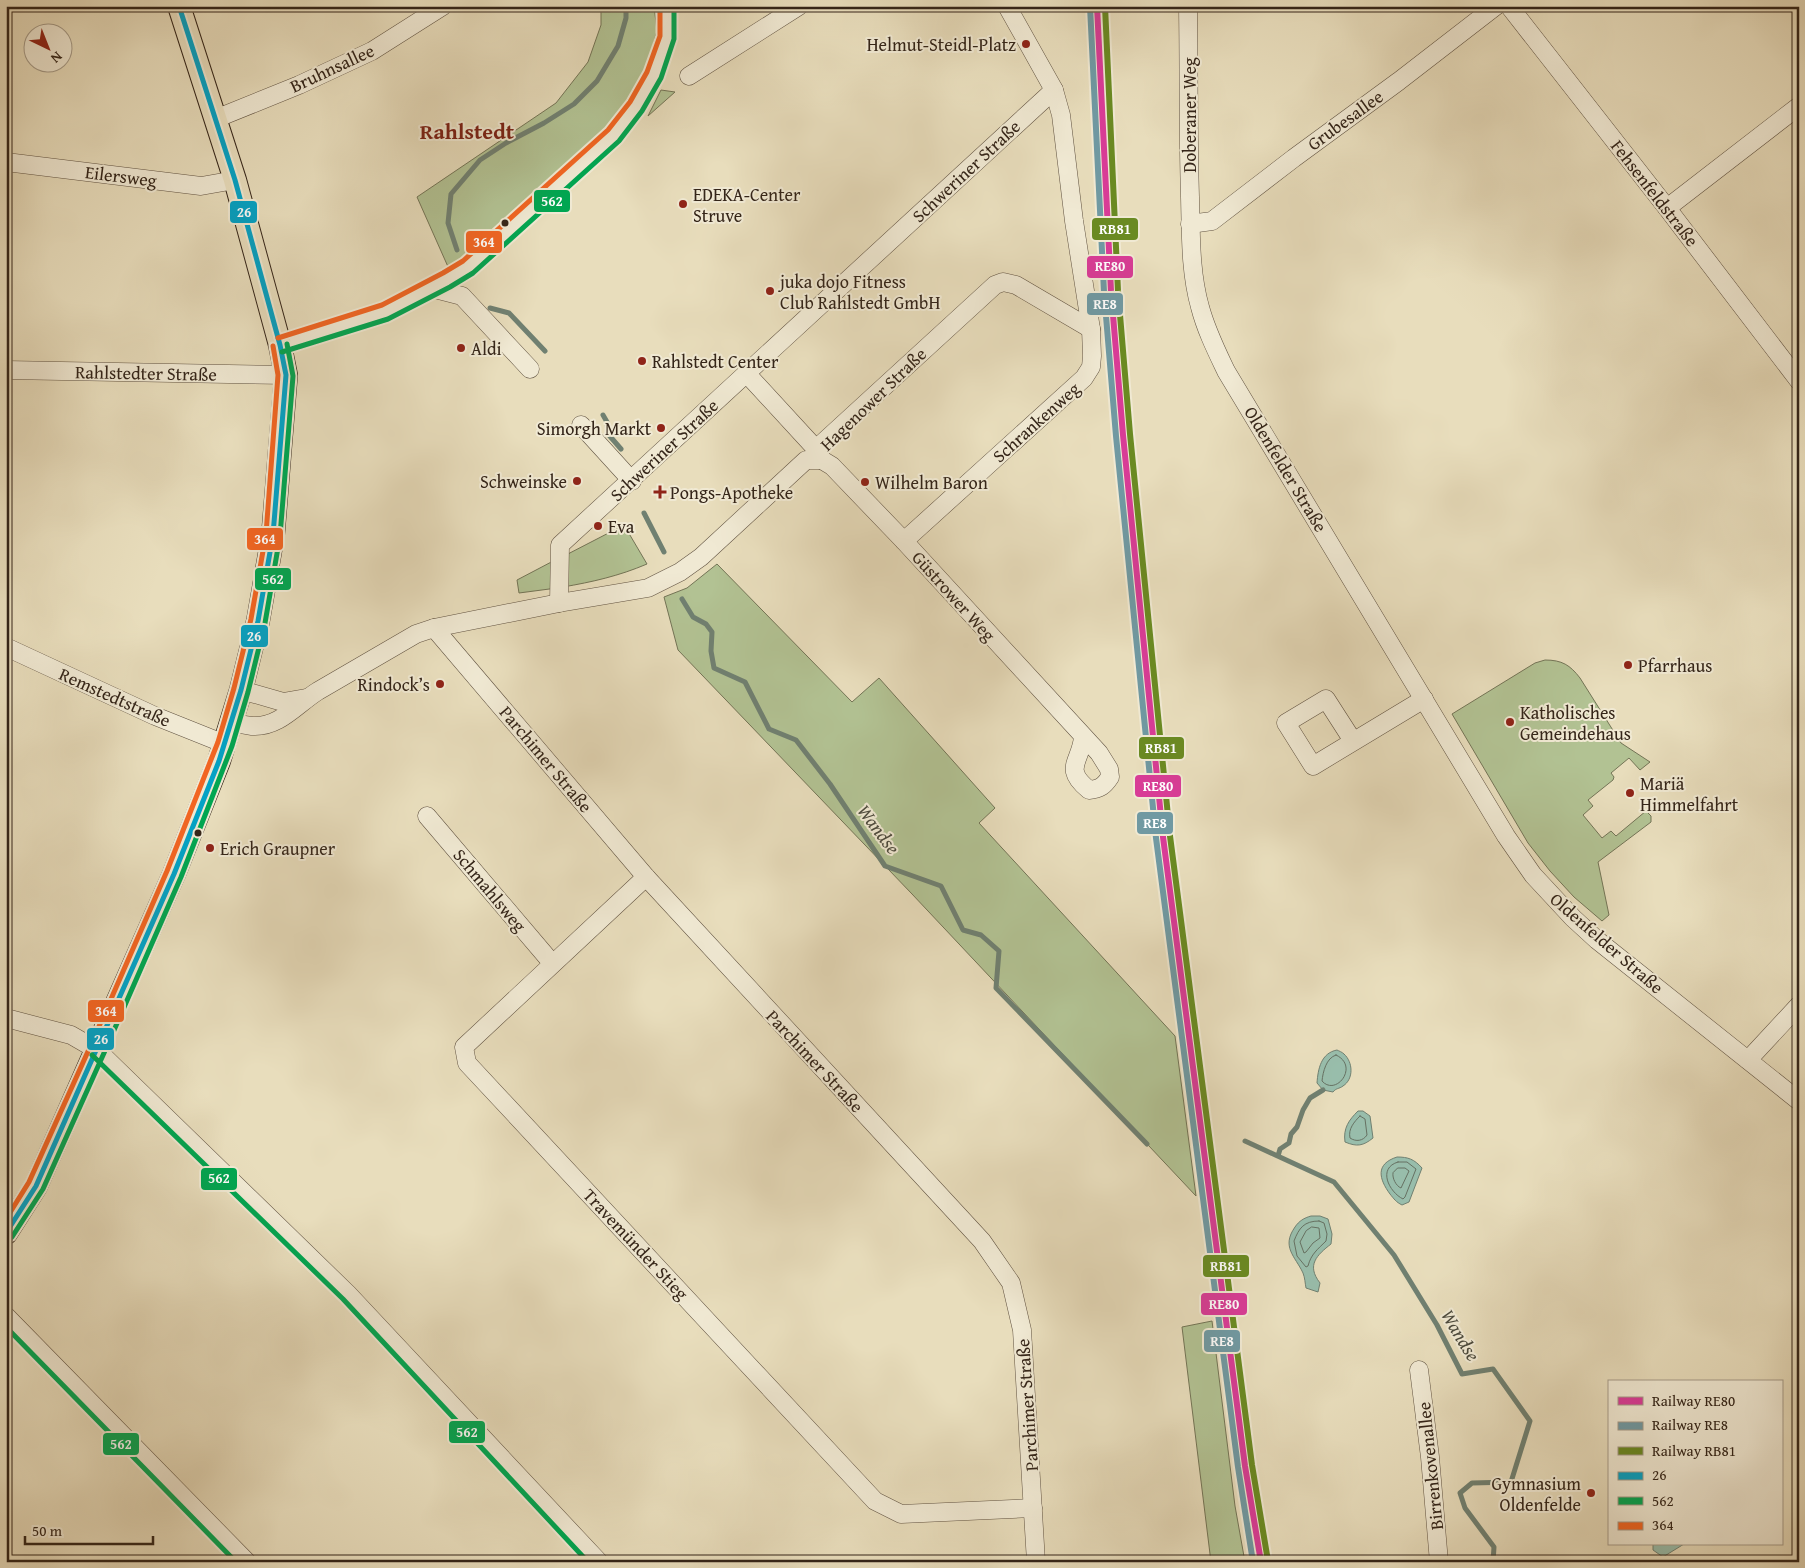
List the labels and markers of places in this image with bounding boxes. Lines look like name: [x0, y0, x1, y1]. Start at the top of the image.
place label: Helmut-Steidl-Platz: [867, 31, 1016, 58]
marker: Helmut-Steidl-Platz: [1020, 38, 1032, 50]
place label: EDEKA-Center Struve: [693, 181, 801, 229]
marker: EDEKA-Center Struve: [677, 198, 689, 210]
unlabelled marker: [500, 218, 510, 228]
place label: juka dojo Fitness Club Rahlstedt GmbH: [777, 268, 940, 316]
marker: juka dojo Fitness Club Rahlstedt GmbH: [764, 285, 776, 297]
place label: Aldi: [471, 335, 502, 362]
marker: Aldi: [455, 342, 467, 354]
place label: Rahlstedt Center: [652, 348, 779, 375]
marker: Rahlstedt Center: [636, 355, 648, 367]
place label: Simorgh Markt: [537, 415, 652, 442]
marker: Simorgh Markt: [655, 422, 667, 434]
place label: Schweinske: [480, 468, 567, 495]
place label: Wilhelm Baron: [875, 469, 988, 496]
marker: Schweinske: [571, 475, 583, 487]
marker: Wilhelm Baron: [859, 476, 871, 488]
place label: Pongs-Apotheke: [670, 479, 793, 506]
marker: Pongs-Apotheke: [654, 486, 666, 498]
place label: Eva: [608, 513, 635, 540]
marker: Eva: [592, 520, 604, 532]
place label: Pfarrhaus: [1638, 652, 1712, 679]
marker: Pfarrhaus: [1622, 659, 1634, 671]
place label: Rindock’s: [357, 671, 430, 698]
marker: Rindock’s: [434, 678, 446, 690]
place label: Katholisches Gemeindehaus: [1520, 699, 1631, 747]
marker: Katholisches Gemeindehaus: [1504, 716, 1516, 728]
place label: Mariä Himmelfahrt: [1640, 770, 1739, 818]
marker: Mariä Himmelfahrt: [1624, 787, 1636, 799]
unlabelled marker: [193, 828, 203, 838]
place label: Erich Graupner: [220, 835, 336, 862]
marker: Erich Graupner: [204, 842, 216, 854]
place label: Gymnasium Oldenfelde: [1491, 1470, 1581, 1518]
marker: Gymnasium Oldenfelde: [1585, 1487, 1597, 1499]

